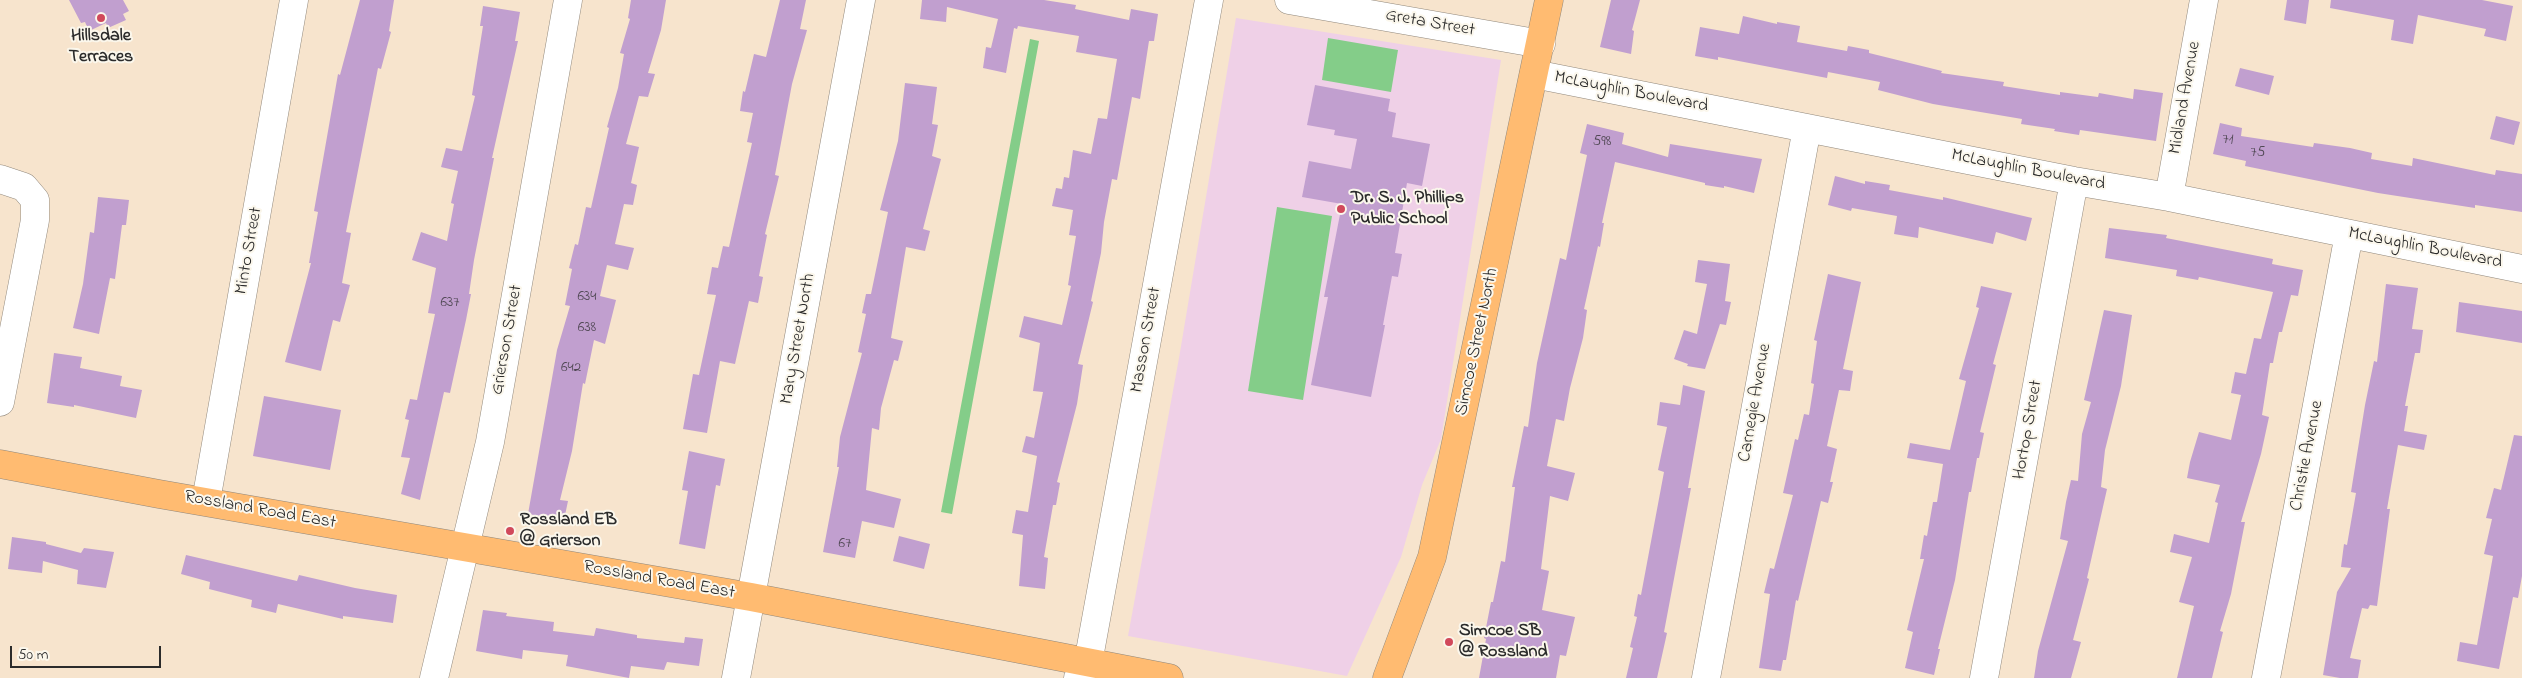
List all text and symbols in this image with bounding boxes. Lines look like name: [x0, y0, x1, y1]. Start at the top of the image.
street label: Greta Street: [1384, 6, 1476, 42]
marker: Hillsdale Terraces: [95, 12, 107, 24]
place label: Hillsdale Terraces: [69, 26, 133, 68]
street label: Midland Avenue: [2165, 40, 2207, 156]
street label: McLaughlin Boulevard: [1552, 67, 1710, 119]
house number: 71: [2223, 132, 2233, 150]
house number: 598: [1593, 134, 1611, 152]
street label: McLaughlin Boulevard: [1949, 145, 2107, 197]
house number: 75: [2251, 145, 2265, 163]
place label: Dr. S. J. Phillips Public School: [1351, 188, 1464, 230]
marker: Dr. S. J. Phillips Public School: [1335, 203, 1347, 215]
street label: Minto Street: [232, 206, 268, 296]
street label: McLaughlin Boulevard: [2346, 223, 2504, 275]
street label: Simcoe Street North: [1452, 266, 1504, 418]
street label: Mary Street North: [777, 272, 821, 406]
street label: Grierson Street: [488, 283, 528, 397]
street label: Masson Street: [1127, 285, 1167, 395]
house number: 634: [578, 289, 596, 307]
house number: 637: [441, 295, 459, 313]
house number: 638: [578, 320, 596, 338]
street label: Carnegie Avenue: [1735, 342, 1777, 464]
house number: 642: [561, 360, 581, 378]
street label: Hortop Street: [2010, 379, 2048, 481]
street label: Christie Avenue: [2287, 399, 2329, 513]
street label: Rossland Road East: [183, 487, 337, 535]
place label: Rossland EB @ Grierson: [520, 510, 617, 552]
marker: Rossland EB @ Grierson: [504, 525, 516, 537]
house number: 67: [839, 536, 851, 554]
street label: Rossland Road East: [582, 557, 736, 605]
place label: Simcoe SB @ Rossland: [1459, 621, 1548, 664]
scale bar: [12, 636, 164, 668]
marker: Simcoe SB @ Rossland: [1443, 636, 1455, 648]
text: 50 m: [18, 644, 48, 666]

